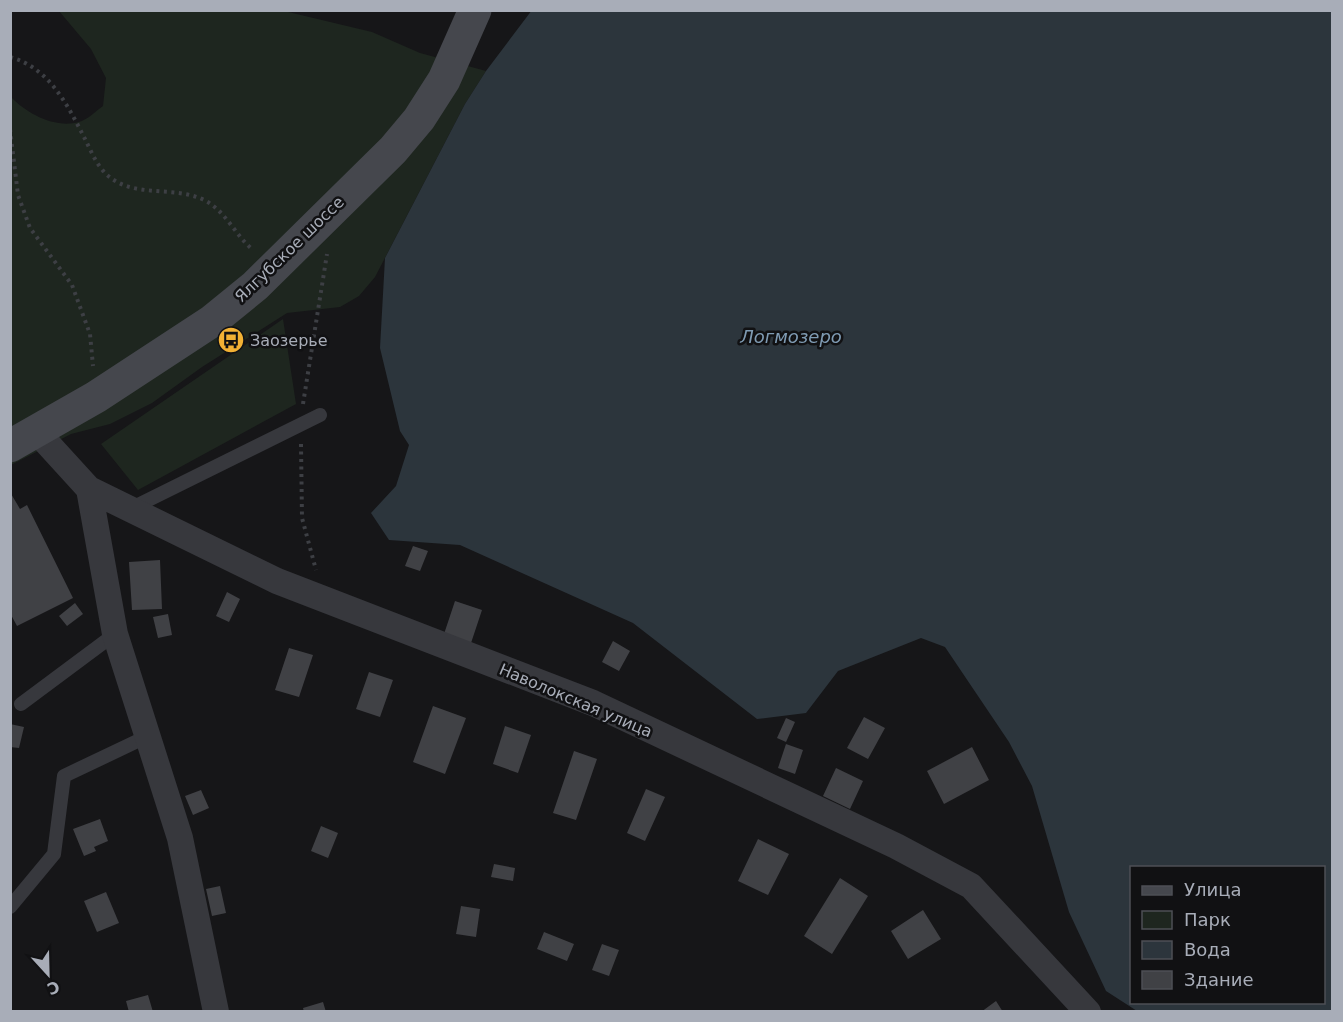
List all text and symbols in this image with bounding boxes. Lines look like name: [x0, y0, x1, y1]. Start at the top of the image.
street label: Ялгубское шоссе: [231, 192, 348, 306]
bus stop icon: Заозерье: [216, 325, 246, 355]
water label: Логмозеро: [739, 326, 842, 347]
place label: Заозерье: [250, 331, 328, 350]
street label: Наволокская улица: [496, 660, 655, 741]
legend: [1130, 866, 1325, 1004]
text: Улица: [1184, 879, 1241, 900]
text: Парк: [1184, 909, 1231, 930]
text: Вода: [1184, 939, 1231, 960]
north arrow: [18, 944, 78, 1004]
text: Здание: [1184, 969, 1254, 990]
text: С: [44, 976, 62, 998]

